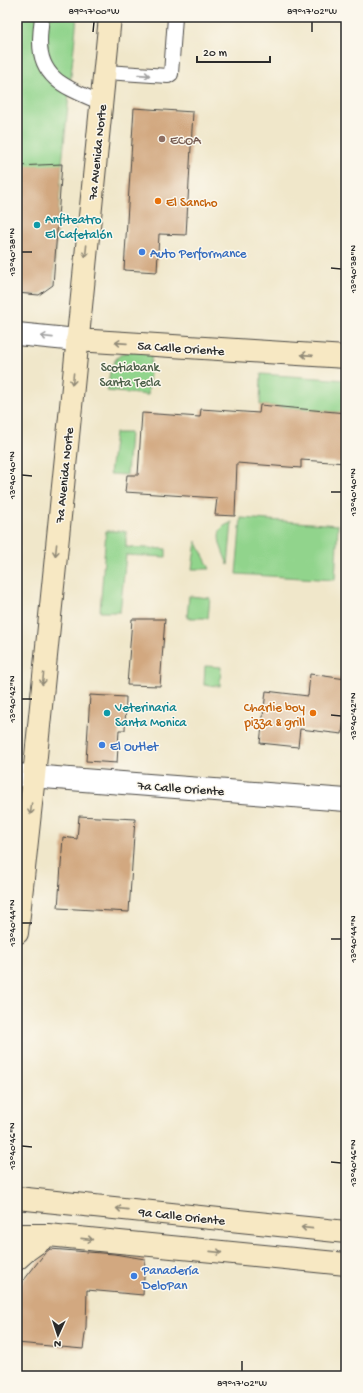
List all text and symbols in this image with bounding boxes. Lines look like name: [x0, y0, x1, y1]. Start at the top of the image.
text: 89°17'00"W: [69, 6, 120, 18]
text: 89°17'02"W: [287, 6, 337, 18]
scale bar: [197, 38, 270, 64]
text: 20 m: [203, 47, 228, 61]
one-way arrow: [137, 71, 150, 78]
street label: 7a Avenida Norte: [86, 103, 111, 202]
marker: ECOA: [157, 134, 167, 144]
place label: ECOA: [170, 134, 202, 149]
marker: El Sancho: [153, 196, 163, 206]
place label: El Sancho: [166, 196, 218, 211]
place label: Anfiteatro El Cafetalón: [45, 213, 113, 243]
marker: Anfiteatro El Cafetalón: [32, 220, 42, 230]
text: 13°40'38"N: [7, 228, 19, 277]
one-way arrow: [82, 244, 89, 257]
text: 13°40'38"N: [348, 245, 360, 294]
marker: Auto Performance: [137, 247, 147, 257]
place label: Auto Performance: [150, 247, 247, 262]
one-way arrow: [41, 333, 54, 341]
one-way arrow: [115, 339, 128, 346]
street label: 5a Calle Oriente: [137, 339, 225, 360]
one-way arrow: [301, 351, 314, 358]
park label: Scotiabank Santa Tecla: [99, 361, 161, 391]
one-way arrow: [69, 372, 76, 385]
street label: 7a Avenida Norte: [53, 426, 78, 525]
text: 13°40'40"N: [7, 451, 19, 500]
text: 13°40'40"N: [348, 468, 360, 517]
one-way arrow: [52, 543, 60, 556]
one-way arrow: [40, 672, 47, 685]
text: 13°40'42"N: [7, 675, 19, 724]
text: 13°40'42"N: [348, 692, 360, 741]
place label: Veterinaria Santa Monica: [114, 701, 187, 731]
place label: Charlie boy pizza & grill: [243, 701, 306, 731]
marker: Veterinaria Santa Monica: [102, 708, 112, 718]
marker: Charlie boy pizza & grill: [308, 708, 318, 718]
marker: El Outlet: [97, 740, 107, 750]
place label: El Outlet: [110, 740, 160, 755]
street label: 7a Calle Oriente: [136, 779, 225, 800]
one-way arrow: [27, 802, 34, 815]
text: 13°40'44"N: [7, 899, 19, 947]
text: 13°40'44"N: [348, 915, 360, 963]
text: 13°40'46"N: [7, 1122, 19, 1171]
text: 13°40'46"N: [348, 1139, 360, 1188]
one-way arrow: [116, 1205, 129, 1213]
street label: 9a Calle Oriente: [137, 1205, 226, 1230]
one-way arrow: [301, 1224, 314, 1232]
one-way arrow: [80, 1236, 93, 1243]
one-way arrow: [209, 1248, 222, 1255]
place label: Panadería DeloPan: [141, 1264, 200, 1294]
marker: Panadería DeloPan: [129, 1271, 139, 1281]
north arrow: [38, 1315, 78, 1355]
text: N: [54, 1337, 61, 1349]
text: 89°17'02"W: [217, 1378, 267, 1390]

